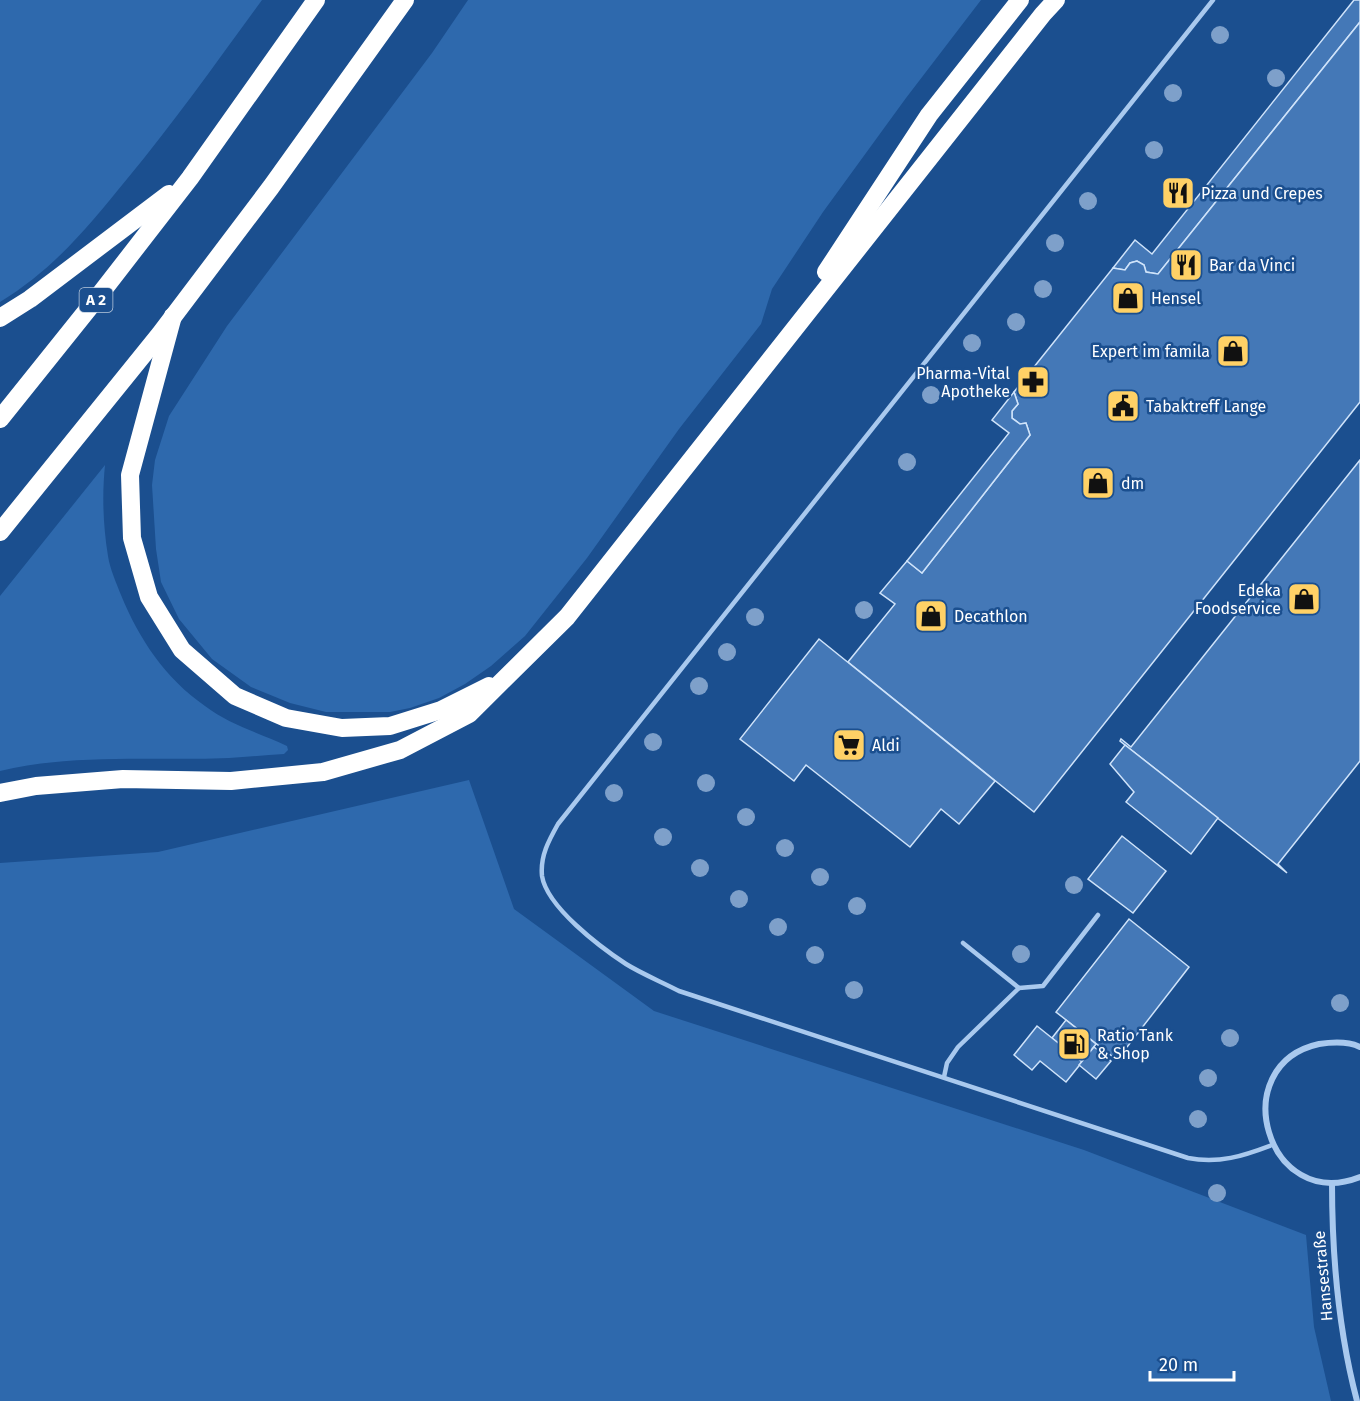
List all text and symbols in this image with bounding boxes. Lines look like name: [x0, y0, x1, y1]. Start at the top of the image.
restaurant icon: Pizza und Crepes: [1160, 175, 1196, 211]
place label: Pizza und Crepes: [1201, 184, 1323, 203]
restaurant icon: Bar da Vinci: [1168, 247, 1204, 283]
place label: Bar da Vinci: [1209, 256, 1295, 275]
shop icon: Hensel: [1110, 280, 1146, 316]
road number: A 2: [80, 288, 112, 312]
place label: Hensel: [1151, 289, 1201, 308]
shop icon: Expert im famila: [1215, 333, 1251, 369]
place label: Expert im famila: [1092, 342, 1210, 361]
place label: Pharma-Vital Apotheke: [916, 364, 1010, 401]
pharmacy icon: Pharma-Vital Apotheke: [1015, 364, 1051, 400]
public building icon: Tabaktreff Lange: [1105, 388, 1141, 424]
place label: Tabaktreff Lange: [1146, 397, 1266, 416]
shop icon: dm: [1080, 465, 1116, 501]
place label: dm: [1121, 474, 1144, 493]
place label: Edeka Foodservice: [1195, 581, 1281, 618]
shop icon: Edeka Foodservice: [1286, 581, 1322, 617]
shop icon: Decathlon: [913, 598, 949, 634]
place label: Decathlon: [954, 607, 1028, 626]
supermarket icon: Aldi: [831, 727, 867, 763]
place label: Aldi: [872, 736, 900, 755]
fuel station icon: Ratio Tank & Shop: [1056, 1026, 1092, 1062]
place label: Ratio Tank & Shop: [1097, 1026, 1174, 1063]
street label: Hansestraße: [1310, 1230, 1336, 1322]
scale bar: [1150, 1344, 1234, 1382]
text: 20 m: [1159, 1354, 1198, 1376]

